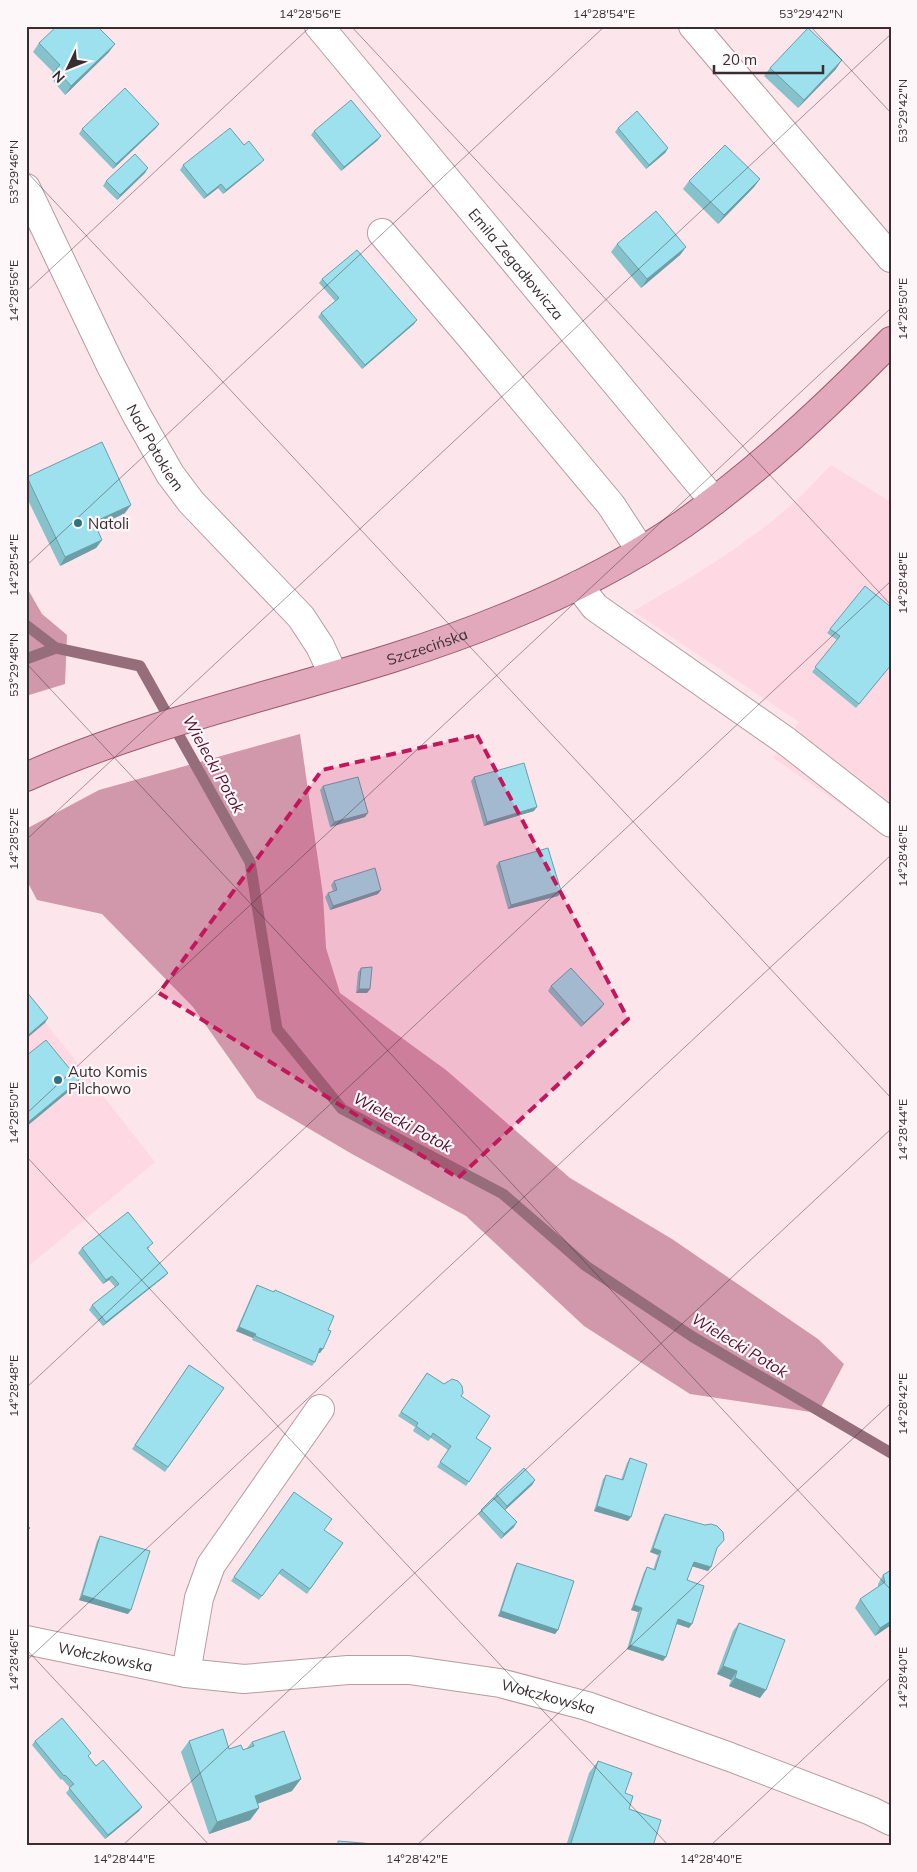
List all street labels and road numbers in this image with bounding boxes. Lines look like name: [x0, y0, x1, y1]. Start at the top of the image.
street label: Emila Zegadłowicza: [465, 204, 568, 323]
street label: Nad Potokiem: [123, 401, 189, 494]
street label: Szczecińska: [384, 624, 470, 669]
street label: Wołczkowska: [56, 1637, 154, 1675]
street label: Wołczkowska: [499, 1674, 598, 1718]

